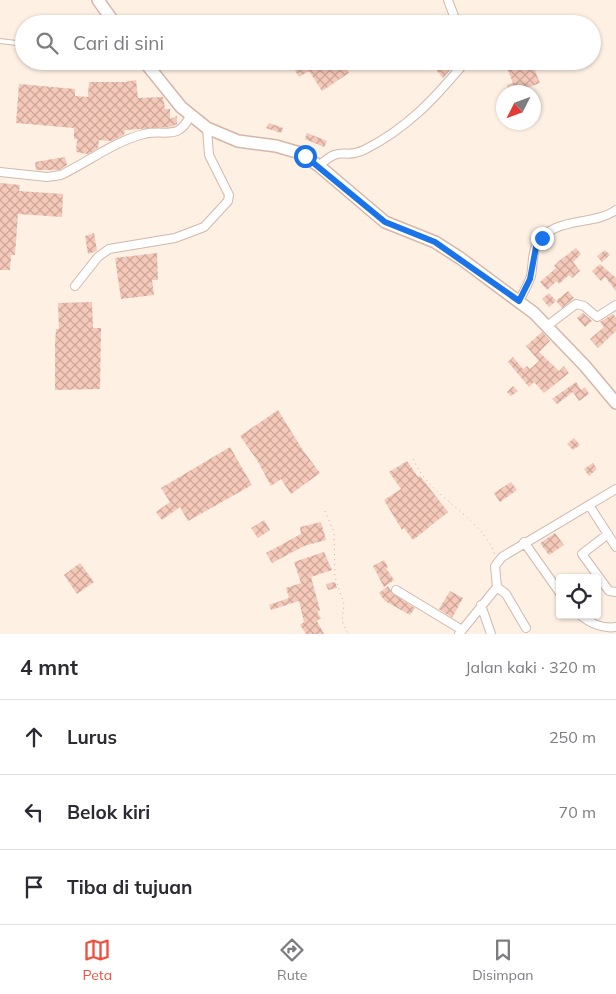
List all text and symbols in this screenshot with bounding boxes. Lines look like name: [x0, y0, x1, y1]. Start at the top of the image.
search box: [15, 15, 601, 70]
icon: search: [33, 29, 61, 57]
text: Cari di sini: [73, 31, 164, 55]
north arrow: [496, 85, 541, 130]
route start: [294, 145, 317, 168]
route end: [531, 227, 554, 250]
map controls: [556, 574, 601, 619]
button: locate: [556, 574, 601, 619]
text: 4 mnt: [20, 654, 78, 680]
text: Jalan kaki · 320 m: [465, 657, 596, 677]
icon: ahead: [20, 723, 48, 751]
text: Lurus: [67, 725, 117, 749]
text: 250 m: [549, 727, 596, 747]
icon: left: [20, 798, 48, 826]
text: Belok kiri: [67, 800, 150, 824]
text: 70 m: [559, 802, 596, 822]
icon: arrive: [20, 873, 48, 901]
text: Tiba di tujuan: [67, 875, 192, 899]
tab: Peta: [82, 936, 112, 984]
tab: Rute: [277, 936, 307, 984]
tab: Disimpan: [472, 936, 534, 984]

